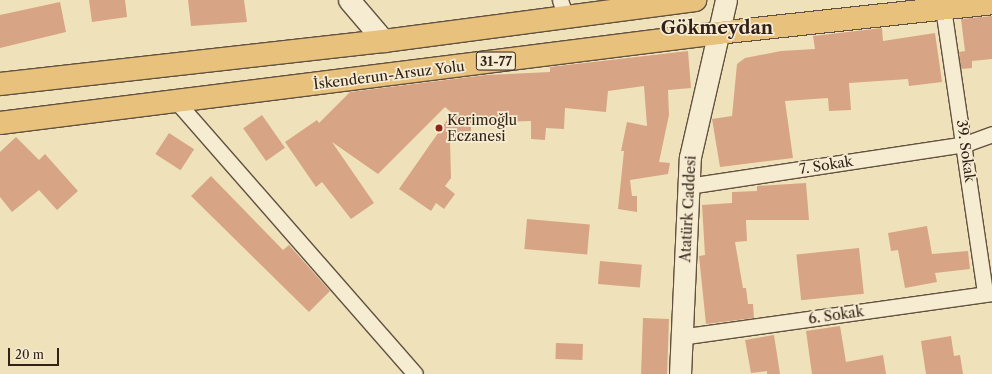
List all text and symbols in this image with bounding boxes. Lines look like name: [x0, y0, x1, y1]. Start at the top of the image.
district label: Gökmeydan: [661, 17, 773, 39]
road number: 31-77: [475, 50, 517, 72]
street label: İskenderun-Arsuz Yolu: [312, 57, 466, 93]
place label: Kerimoğlu Eczanesi: [447, 112, 517, 144]
street label: 39. Sokak: [953, 119, 979, 183]
marker: Kerimoğlu Eczanesi: [434, 123, 444, 133]
street label: 7. Sokak: [798, 152, 854, 178]
street label: Atatürk Caddesi: [677, 155, 699, 263]
street label: 6. Sokak: [807, 303, 865, 327]
scale bar: [10, 340, 61, 366]
text: 20 m: [15, 347, 44, 362]

